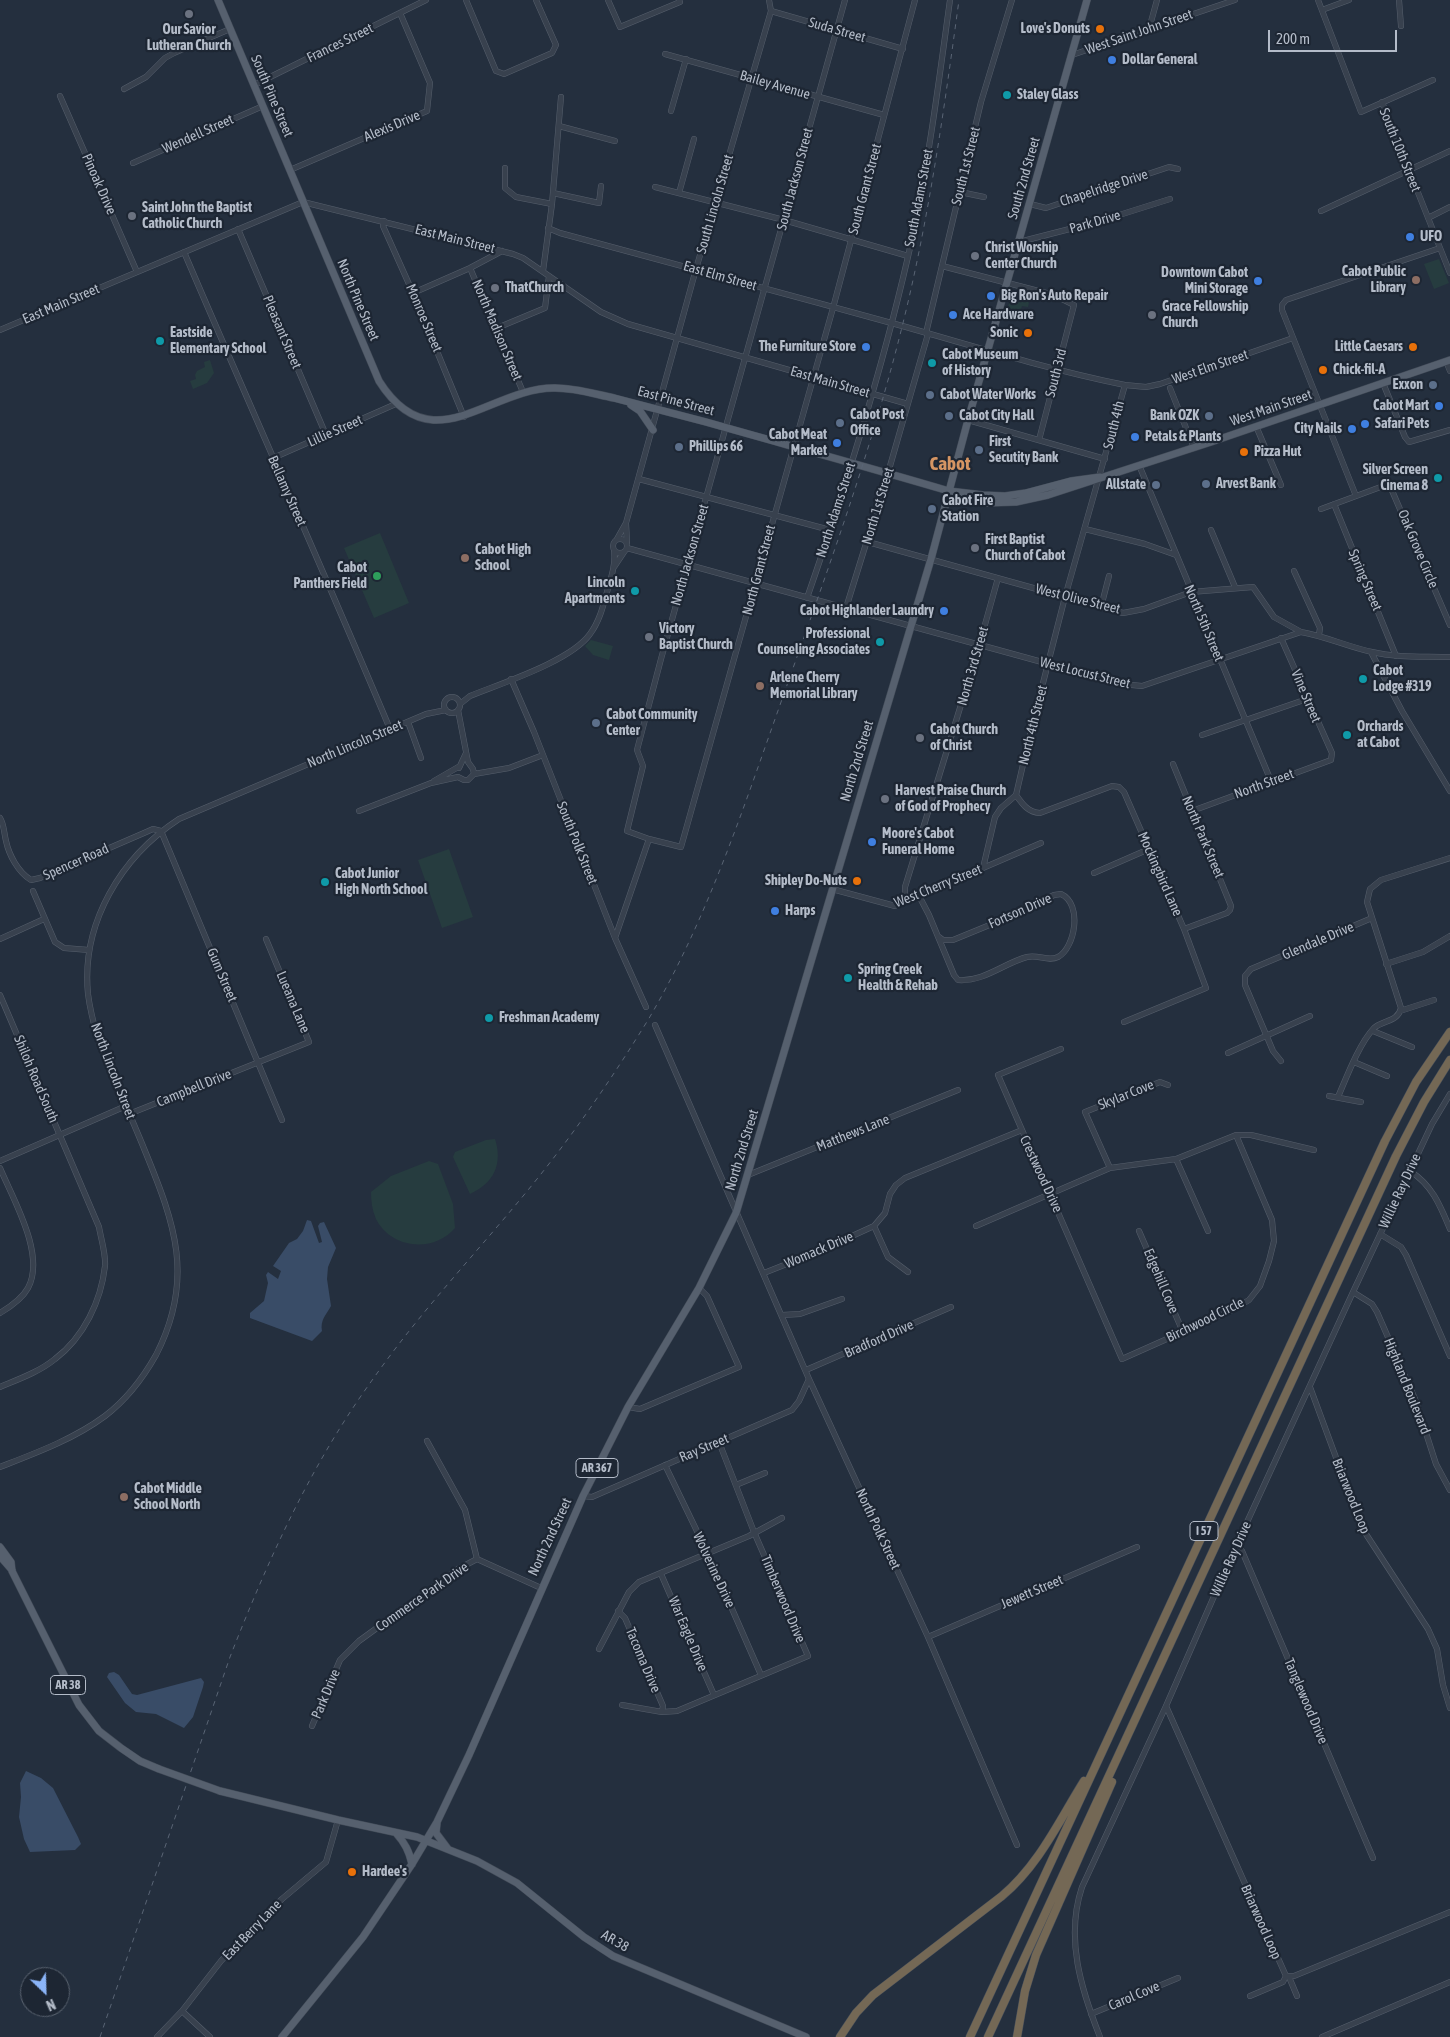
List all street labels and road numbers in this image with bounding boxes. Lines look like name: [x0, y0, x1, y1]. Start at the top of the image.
street label: West Saint John Street: [1083, 6, 1195, 58]
street label: Suda Street: [807, 14, 867, 46]
street label: Frances Street: [304, 20, 376, 66]
street label: South Pine Street: [247, 52, 297, 140]
street label: Bailey Avenue: [738, 67, 812, 103]
street label: South 10th Street: [1376, 106, 1424, 194]
street label: Alexis Drive: [361, 107, 423, 145]
street label: Wendell Street: [160, 111, 236, 157]
street label: South 1st Street: [948, 125, 984, 207]
street label: South Jackson Street: [773, 126, 817, 232]
street label: South 2nd Street: [1004, 135, 1044, 221]
street label: South Grant Street: [845, 142, 885, 236]
street label: South Adams Street: [901, 148, 937, 248]
street label: Pinoak Drive: [78, 151, 120, 217]
street label: South Lincoln Street: [693, 153, 737, 255]
street label: Chapelridge Drive: [1058, 166, 1150, 210]
street label: Park Drive: [1067, 207, 1123, 237]
street label: East Main Street: [413, 221, 497, 257]
street label: North Pine Street: [333, 257, 383, 343]
street label: East Elm Street: [681, 257, 759, 295]
street label: North Madison Street: [468, 277, 526, 383]
street label: East Main Street: [20, 280, 102, 328]
street label: Monroe Street: [402, 281, 446, 355]
street label: Pleasant Street: [259, 293, 305, 371]
street label: West Elm Street: [1170, 346, 1250, 388]
street label: South 3rd: [1042, 347, 1070, 399]
street label: East Main Street: [788, 363, 872, 401]
street label: East Pine Street: [636, 383, 716, 419]
street label: West Main Street: [1228, 386, 1314, 430]
street label: South 4th: [1100, 399, 1128, 451]
street label: Lillie Street: [305, 411, 365, 451]
street label: Bellamy Street: [264, 453, 310, 529]
street label: North Adams Street: [813, 460, 859, 560]
street label: North 1st Street: [858, 465, 898, 547]
street label: North Jackson Street: [667, 502, 713, 608]
street label: Oak Grove Circle: [1394, 507, 1442, 591]
street label: North Grant Street: [739, 523, 779, 617]
street label: Spring Street: [1345, 547, 1385, 613]
street label: West Olive Street: [1034, 580, 1122, 618]
street label: North 5th Street: [1180, 582, 1228, 664]
street label: North 3rd Street: [954, 624, 992, 708]
street label: West Locust Street: [1038, 654, 1132, 692]
street label: Vine Street: [1287, 667, 1325, 725]
street label: North 4th Street: [1015, 683, 1051, 767]
street label: North Lincoln Street: [305, 716, 405, 772]
street label: North 2nd Street: [837, 718, 877, 804]
street label: North Street: [1232, 765, 1296, 803]
street label: North Park Street: [1178, 793, 1228, 881]
street label: South Polk Street: [553, 799, 601, 887]
street label: Mockingbird Lane: [1134, 829, 1186, 919]
street label: Spencer Road: [41, 840, 111, 884]
street label: West Cherry Street: [892, 861, 984, 911]
street label: Fortson Drive: [986, 890, 1054, 932]
street label: Glendale Drive: [1280, 918, 1356, 964]
street label: Gum Street: [203, 946, 241, 1004]
street label: Lueana Lane: [273, 969, 313, 1035]
street label: North Lincoln Street: [87, 1020, 139, 1122]
street label: Shiloh Road South: [10, 1033, 62, 1125]
street label: Campbell Drive: [154, 1065, 234, 1111]
street label: Skylar Cove: [1096, 1076, 1156, 1114]
street label: North 2nd Street: [722, 1107, 762, 1193]
street label: Matthews Lane: [814, 1111, 892, 1155]
street label: Crestwood Drive: [1016, 1133, 1066, 1215]
street label: Willie Ray Drive: [1375, 1151, 1425, 1231]
street label: Womack Drive: [782, 1228, 856, 1272]
street label: Edgehill Cove: [1140, 1246, 1182, 1316]
street label: Birchwood Circle: [1163, 1294, 1247, 1346]
street label: Bradford Drive: [842, 1316, 916, 1362]
street label: Highland Boulevard: [1380, 1335, 1434, 1437]
street label: Ray Street: [677, 1430, 731, 1466]
street label: Briarwood Loop: [1328, 1456, 1374, 1536]
road number: AR 367: [576, 1459, 618, 1478]
street label: North Polk Street: [852, 1486, 904, 1572]
street label: North 2nd Street: [525, 1495, 575, 1579]
street label: Willie Ray Drive: [1207, 1519, 1255, 1599]
road number: I 57: [1190, 1522, 1218, 1540]
street label: Wolverine Drive: [689, 1530, 739, 1610]
street label: Timberwood Drive: [757, 1553, 809, 1645]
street label: Commerce Park Drive: [372, 1559, 472, 1635]
street label: Jewett Street: [998, 1571, 1066, 1613]
street label: War Eagle Drive: [665, 1594, 711, 1674]
street label: Tacoma Drive: [622, 1625, 664, 1695]
street label: Tanglewood Drive: [1280, 1656, 1332, 1746]
street label: Park Drive: [308, 1667, 344, 1721]
road number: AR 38: [50, 1676, 86, 1694]
street label: Briarwood Loop: [1237, 1882, 1285, 1962]
street label: East Berry Lane: [219, 1896, 285, 1964]
street label: AR 38: [598, 1926, 632, 1956]
street label: Carol Cove: [1106, 1978, 1162, 2014]

